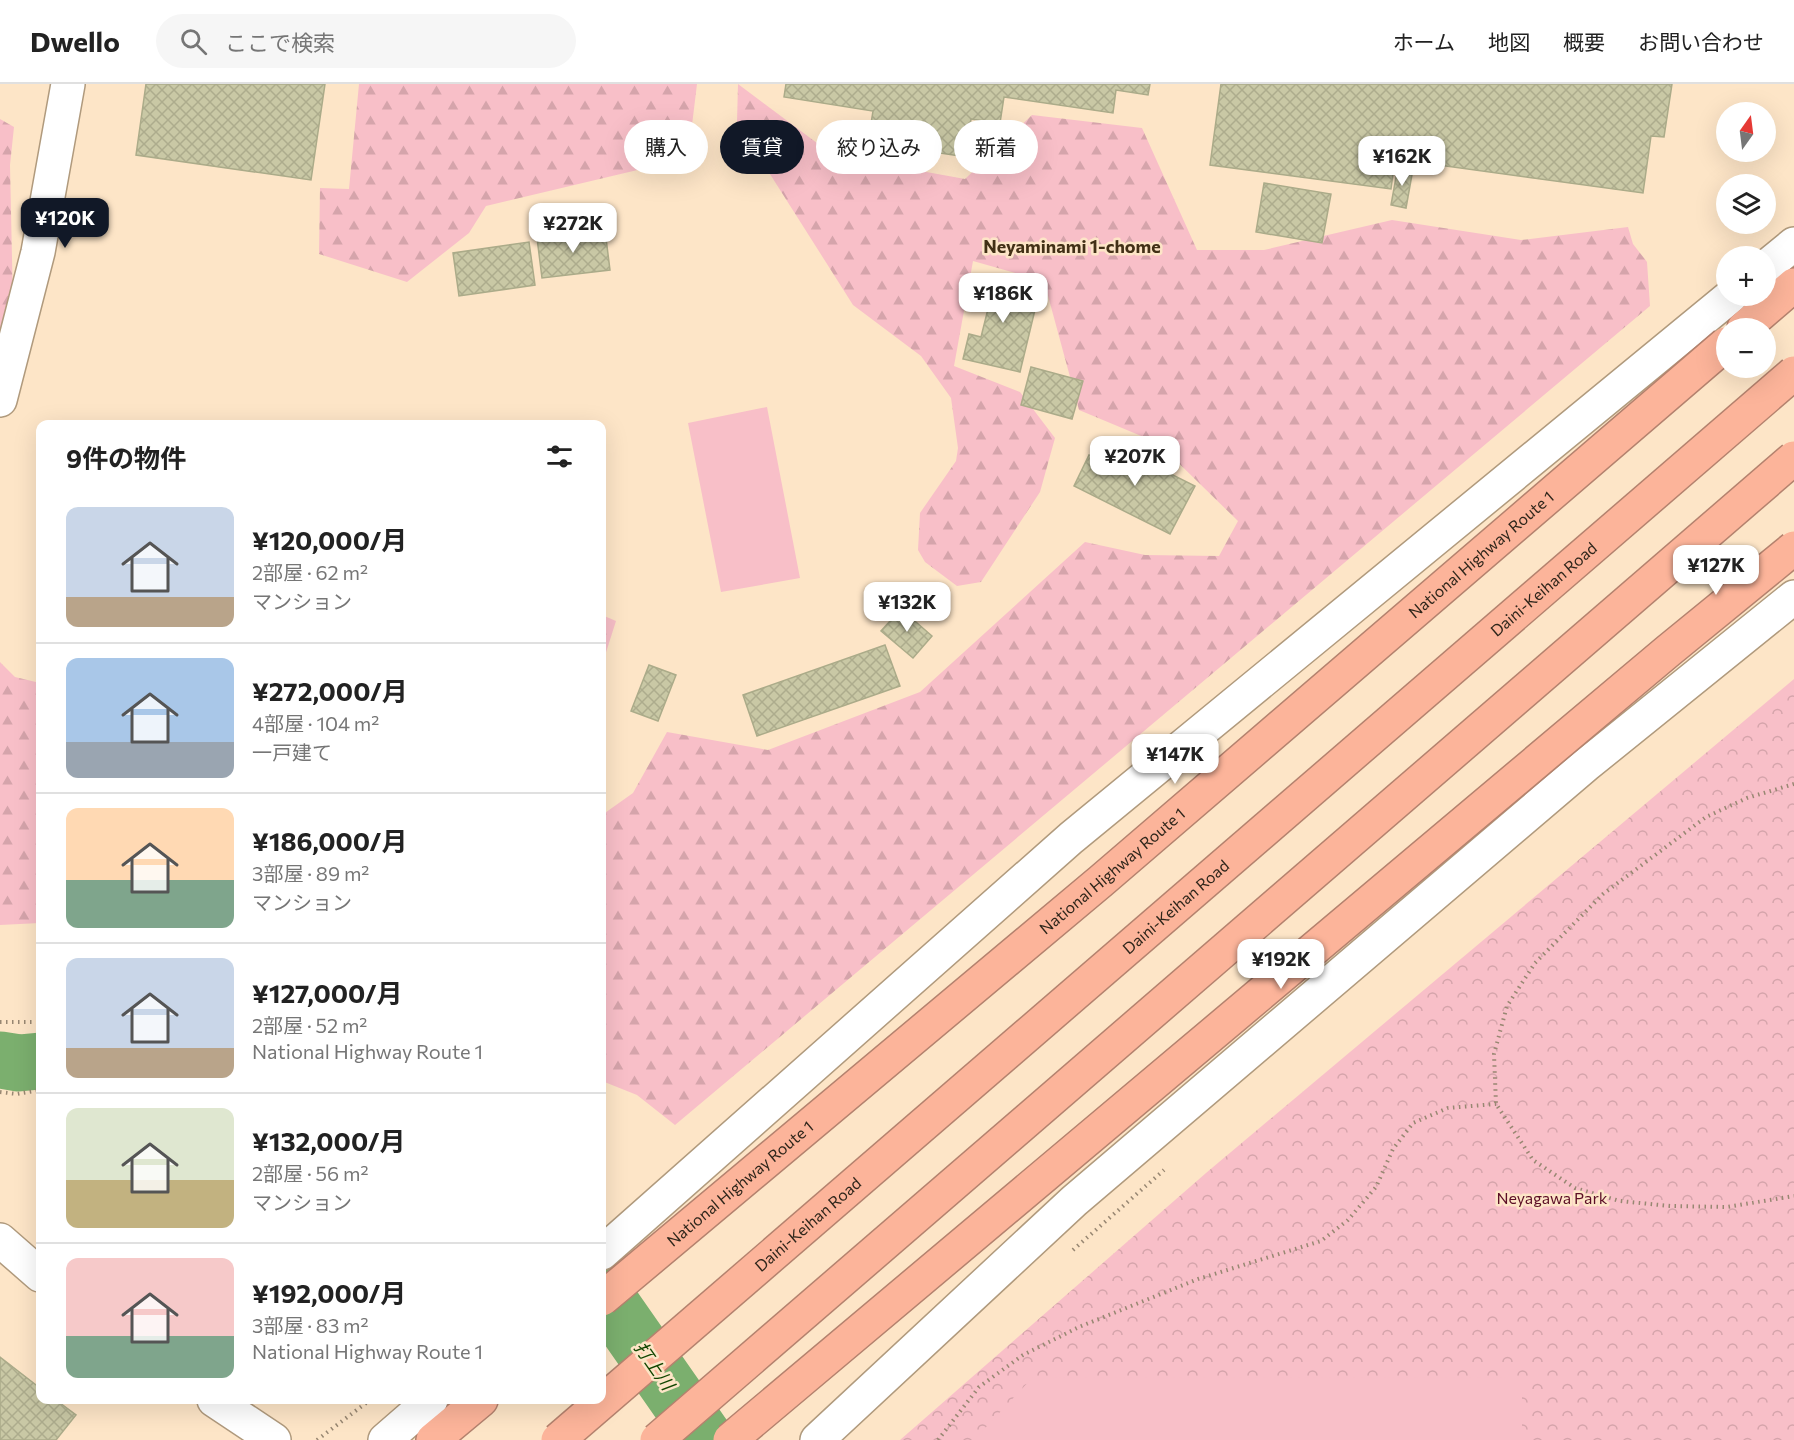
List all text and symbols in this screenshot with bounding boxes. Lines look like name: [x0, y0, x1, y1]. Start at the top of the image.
search box: [156, 14, 576, 68]
text: Dwello: [30, 24, 120, 58]
icon: search: [177, 25, 210, 58]
text: ここで検索: [225, 29, 335, 56]
text: ホーム: [1393, 29, 1455, 54]
text: 地図: [1488, 29, 1530, 54]
text: 概要: [1563, 29, 1605, 54]
text: お問い合わせ: [1638, 29, 1764, 54]
north arrow: [1716, 102, 1776, 162]
map controls: [1716, 102, 1776, 378]
chip: 購入: [624, 120, 708, 174]
chip: 賃貸: [720, 120, 804, 174]
chip: 絞り込み: [816, 120, 942, 174]
chip: 新着: [954, 120, 1038, 174]
pin: ¥162K: [1360, 136, 1444, 187]
text: ¥162K: [1372, 143, 1432, 167]
button: layers: [1716, 174, 1776, 234]
pin: ¥120K: [23, 198, 107, 249]
pin: ¥272K: [531, 203, 615, 254]
text: ¥120K: [35, 205, 95, 229]
text: ¥272K: [543, 210, 603, 234]
district label: Neyaminami 1-chome: [983, 235, 1161, 257]
button: +: [1716, 246, 1776, 306]
pin: ¥186K: [961, 273, 1045, 324]
text: ¥186K: [973, 280, 1033, 304]
button: −: [1716, 318, 1776, 378]
pin: ¥207K: [1093, 436, 1177, 487]
icon: filters: [543, 440, 576, 473]
text: 9件の物件: [66, 442, 186, 473]
text: ¥207K: [1104, 443, 1166, 467]
street label: National Highway Route 1: [1404, 487, 1557, 622]
text: ¥120,000/月: [252, 524, 407, 555]
icon: home: [114, 531, 186, 603]
street label: Daini-Keihan Road: [1486, 538, 1600, 640]
pin: ¥127K: [1674, 545, 1758, 596]
text: ¥127K: [1687, 552, 1745, 576]
text: 2部屋 · 62 m²: [252, 560, 368, 584]
pin: ¥132K: [865, 582, 949, 633]
text: マンション: [252, 589, 352, 613]
text: ¥132K: [878, 589, 936, 613]
text: ¥272,000/月: [252, 675, 408, 706]
icon: home: [114, 682, 186, 754]
text: 4部屋 · 104 m²: [252, 711, 379, 735]
pin: ¥147K: [1133, 734, 1217, 785]
text: 一戸建て: [252, 740, 332, 764]
text: ¥147K: [1146, 741, 1204, 765]
street label: National Highway Route 1: [1035, 803, 1188, 938]
text: ¥186,000/月: [252, 825, 407, 856]
icon: home: [114, 832, 186, 904]
street label: Daini-Keihan Road: [1118, 855, 1232, 957]
text: 3部屋 · 89 m²: [252, 861, 369, 885]
text: マンション: [252, 890, 352, 914]
pin: ¥192K: [1239, 939, 1323, 990]
text: ¥192K: [1251, 946, 1311, 970]
text: ¥127,000/月: [252, 977, 403, 1008]
icon: home: [114, 982, 186, 1054]
text: 2部屋 · 52 m²: [252, 1013, 367, 1037]
text: National Highway Route 1: [252, 1039, 483, 1063]
street label: National Highway Route 1: [663, 1116, 817, 1250]
text: ¥132,000/月: [252, 1125, 405, 1156]
icon: home: [114, 1132, 186, 1204]
text: 2部屋 · 56 m²: [252, 1161, 368, 1185]
street label: Daini-Keihan Road: [750, 1173, 865, 1275]
park label: Neyagawa Park: [1496, 1188, 1608, 1207]
text: マンション: [252, 1190, 352, 1214]
text: ¥192,000/月: [252, 1277, 406, 1308]
icon: home: [114, 1282, 186, 1354]
text: 3部屋 · 83 m²: [252, 1313, 369, 1337]
water label: 打上川: [630, 1337, 680, 1395]
text: National Highway Route 1: [252, 1339, 483, 1363]

